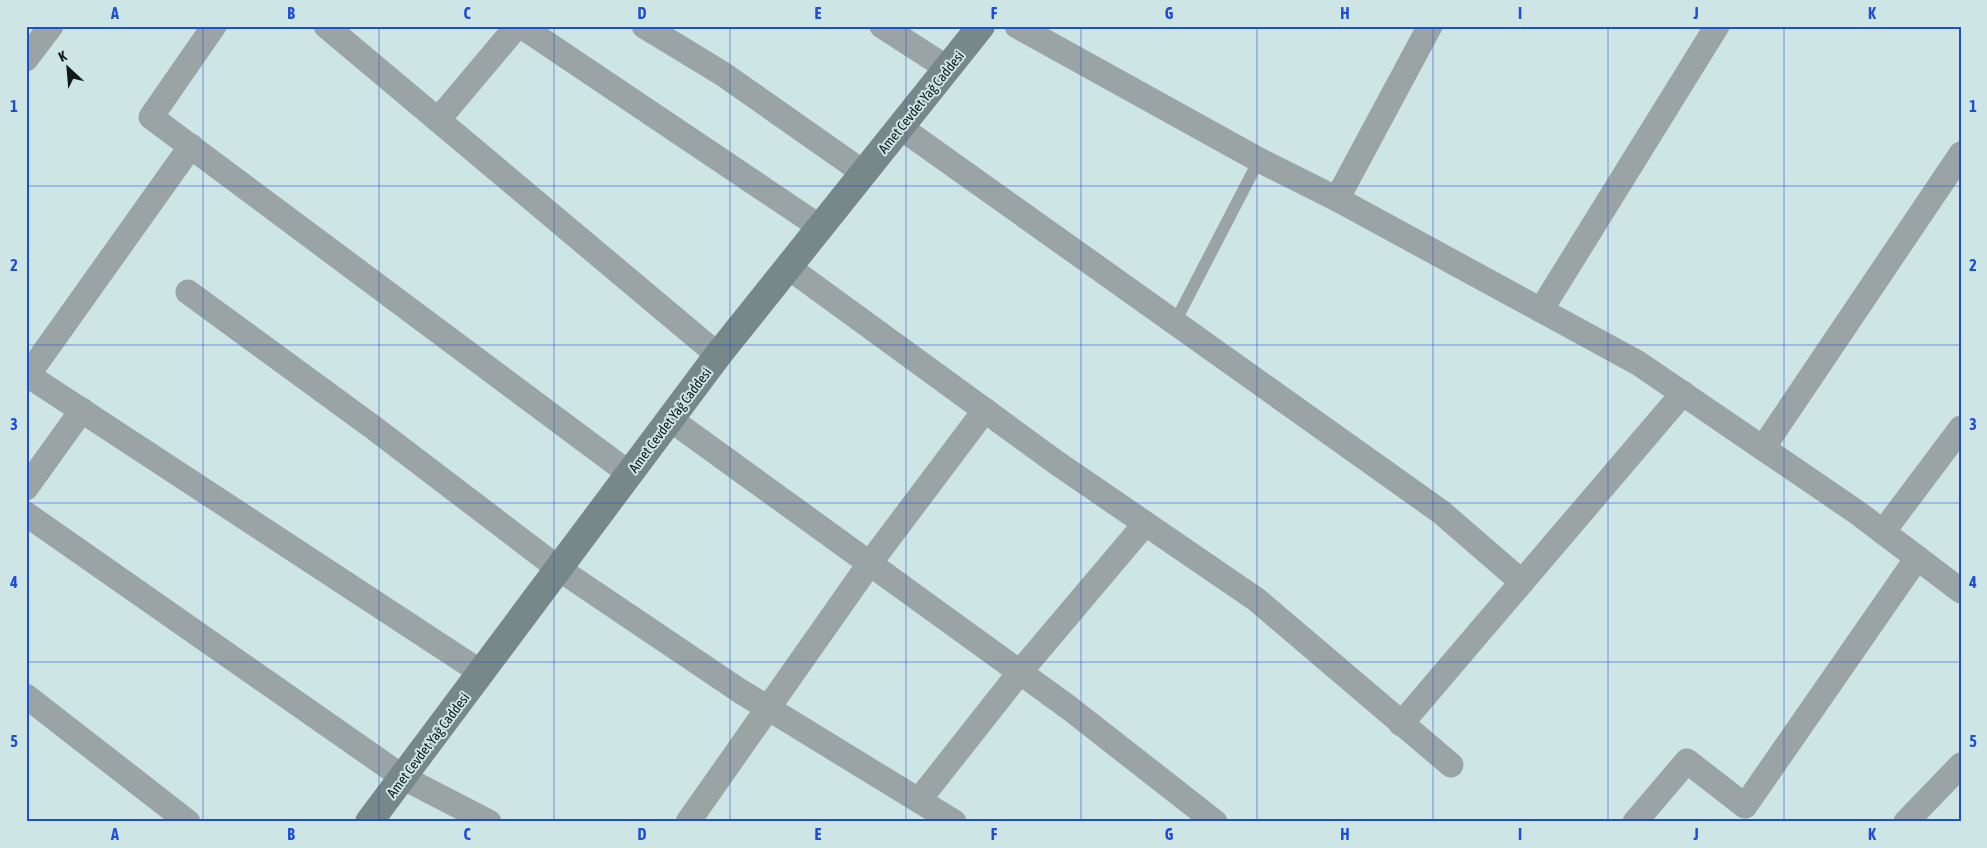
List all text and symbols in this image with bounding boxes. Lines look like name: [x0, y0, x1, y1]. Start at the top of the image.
text: A: [110, 4, 119, 22]
text: B: [287, 4, 295, 22]
text: C: [463, 4, 471, 22]
text: D: [638, 4, 647, 22]
text: E: [815, 4, 822, 22]
text: F: [991, 4, 998, 22]
text: G: [1165, 4, 1174, 22]
text: H: [1340, 4, 1350, 22]
text: I: [1518, 4, 1522, 22]
text: J: [1692, 4, 1699, 22]
text: K: [1868, 4, 1876, 22]
north arrow: [42, 42, 92, 92]
text: K: [56, 48, 69, 65]
street label: Amet Cevdet Yağ Caddesi: [875, 48, 967, 156]
text: 1: [10, 97, 18, 115]
text: 1: [1969, 97, 1977, 115]
text: 2: [10, 256, 18, 274]
text: 2: [1969, 256, 1977, 274]
street label: Amet Cevdet Yağ Caddesi: [625, 365, 715, 475]
text: 3: [10, 415, 18, 433]
text: 3: [1969, 415, 1977, 433]
text: 4: [9, 573, 18, 591]
text: 4: [1968, 573, 1977, 591]
street label: Amet Cevdet Yağ Caddesi: [383, 690, 473, 800]
text: 5: [10, 732, 18, 750]
text: 5: [1969, 732, 1977, 750]
text: A: [110, 825, 119, 843]
text: B: [287, 825, 295, 843]
text: C: [463, 825, 471, 843]
text: D: [638, 825, 647, 843]
text: E: [815, 825, 822, 843]
text: F: [991, 825, 998, 843]
text: G: [1165, 825, 1174, 843]
text: H: [1340, 825, 1350, 843]
text: I: [1518, 825, 1522, 843]
text: J: [1692, 825, 1699, 843]
text: K: [1868, 825, 1876, 843]

